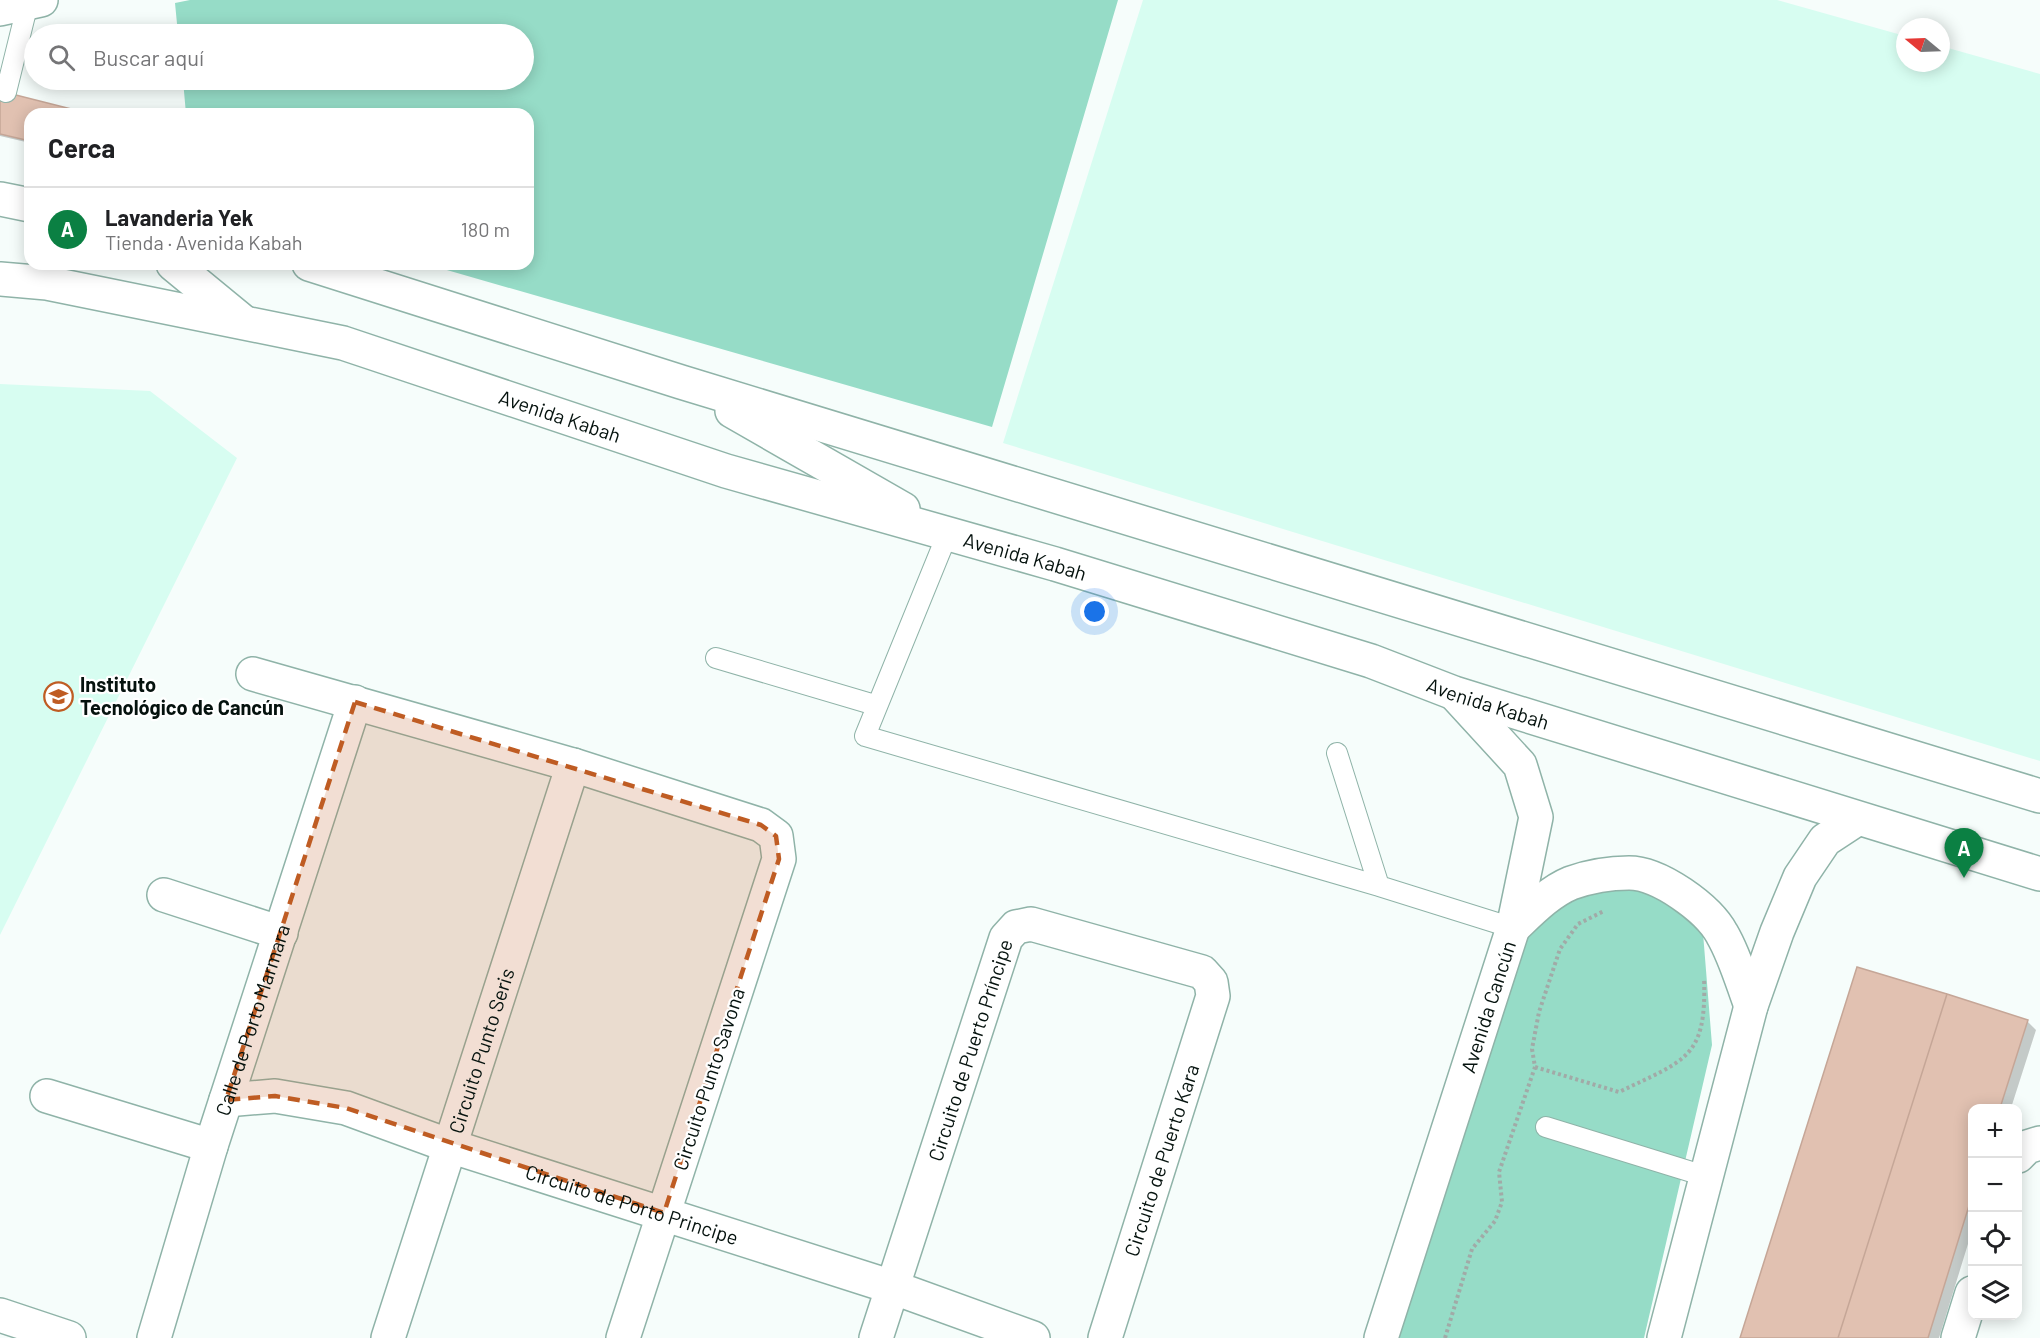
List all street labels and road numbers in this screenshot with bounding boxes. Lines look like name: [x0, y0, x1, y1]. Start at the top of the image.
street label: Avenida Kabah: [496, 384, 624, 447]
street label: Avenida Kabah: [961, 527, 1090, 585]
street label: Avenida Kabah: [1424, 672, 1552, 734]
street label: Calle de Porto Marmara: [210, 921, 294, 1118]
street label: Circuito de Puerto Príncipe: [922, 936, 1017, 1164]
street label: Avenida Cancún: [1455, 938, 1520, 1076]
street label: Circuito Punto Seris: [443, 965, 519, 1136]
street label: Circuito Punto Savona: [667, 985, 749, 1173]
street label: Circuito de Puerto Kara: [1119, 1061, 1203, 1259]
street label: Circuito de Porto Principe: [523, 1159, 741, 1249]

